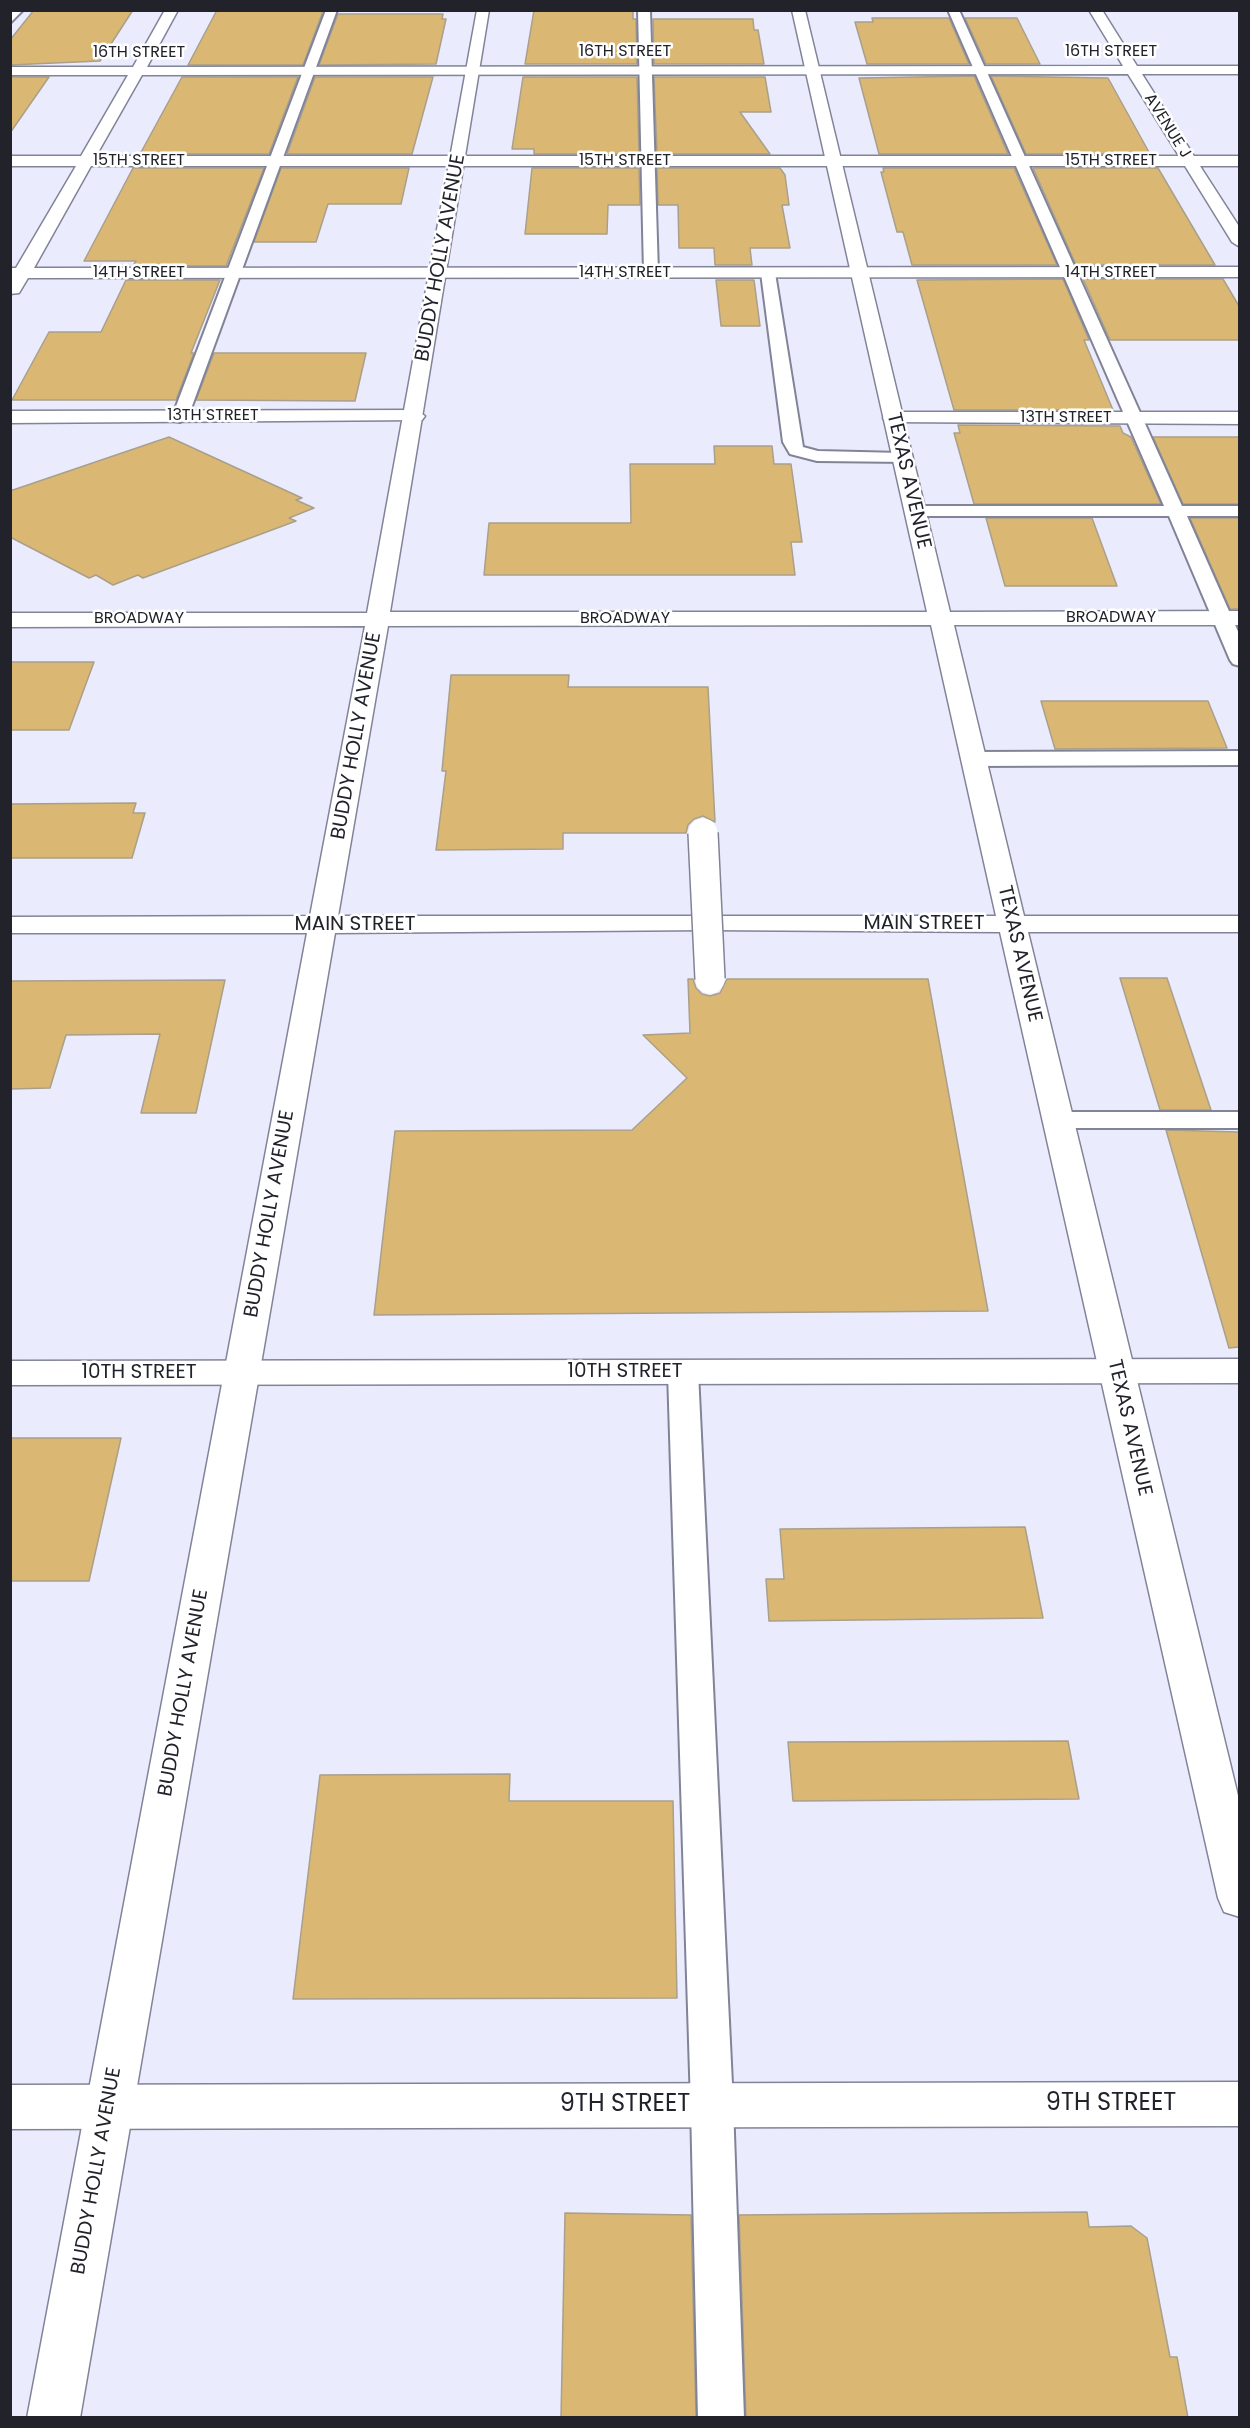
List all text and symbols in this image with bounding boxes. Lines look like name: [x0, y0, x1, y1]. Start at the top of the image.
street label: 16TH STREET: [579, 42, 671, 62]
street label: 16TH STREET: [1065, 42, 1157, 62]
street label: 16TH STREET: [93, 43, 185, 63]
street label: AVENUE J: [1140, 90, 1194, 162]
street label: 15TH STREET: [93, 151, 185, 171]
street label: 15TH STREET: [579, 151, 671, 171]
street label: 15TH STREET: [1065, 151, 1157, 171]
street label: BUDDY HOLLY AVENUE: [411, 153, 471, 363]
street label: 14TH STREET: [93, 263, 185, 283]
street label: 14TH STREET: [579, 263, 671, 283]
street label: 14TH STREET: [1065, 263, 1157, 283]
street label: 13TH STREET: [167, 406, 259, 426]
street label: 13TH STREET: [1020, 408, 1112, 428]
street label: TEXAS AVENUE: [881, 411, 935, 551]
street label: BROADWAY: [1066, 608, 1156, 628]
street label: BROADWAY: [94, 609, 184, 629]
street label: BROADWAY: [580, 609, 670, 629]
street label: BUDDY HOLLY AVENUE: [327, 631, 387, 841]
street label: TEXAS AVENUE: [992, 884, 1046, 1024]
street label: MAIN STREET: [863, 912, 985, 936]
street label: MAIN STREET: [294, 913, 416, 937]
street label: BUDDY HOLLY AVENUE: [240, 1109, 300, 1319]
street label: TEXAS AVENUE: [1102, 1358, 1156, 1498]
street label: 10TH STREET: [567, 1360, 683, 1384]
street label: 10TH STREET: [81, 1361, 197, 1385]
street label: BUDDY HOLLY AVENUE: [154, 1588, 214, 1798]
street label: BUDDY HOLLY AVENUE: [67, 2066, 127, 2276]
street label: 9TH STREET: [1046, 2090, 1176, 2118]
street label: 9TH STREET: [560, 2091, 690, 2119]

